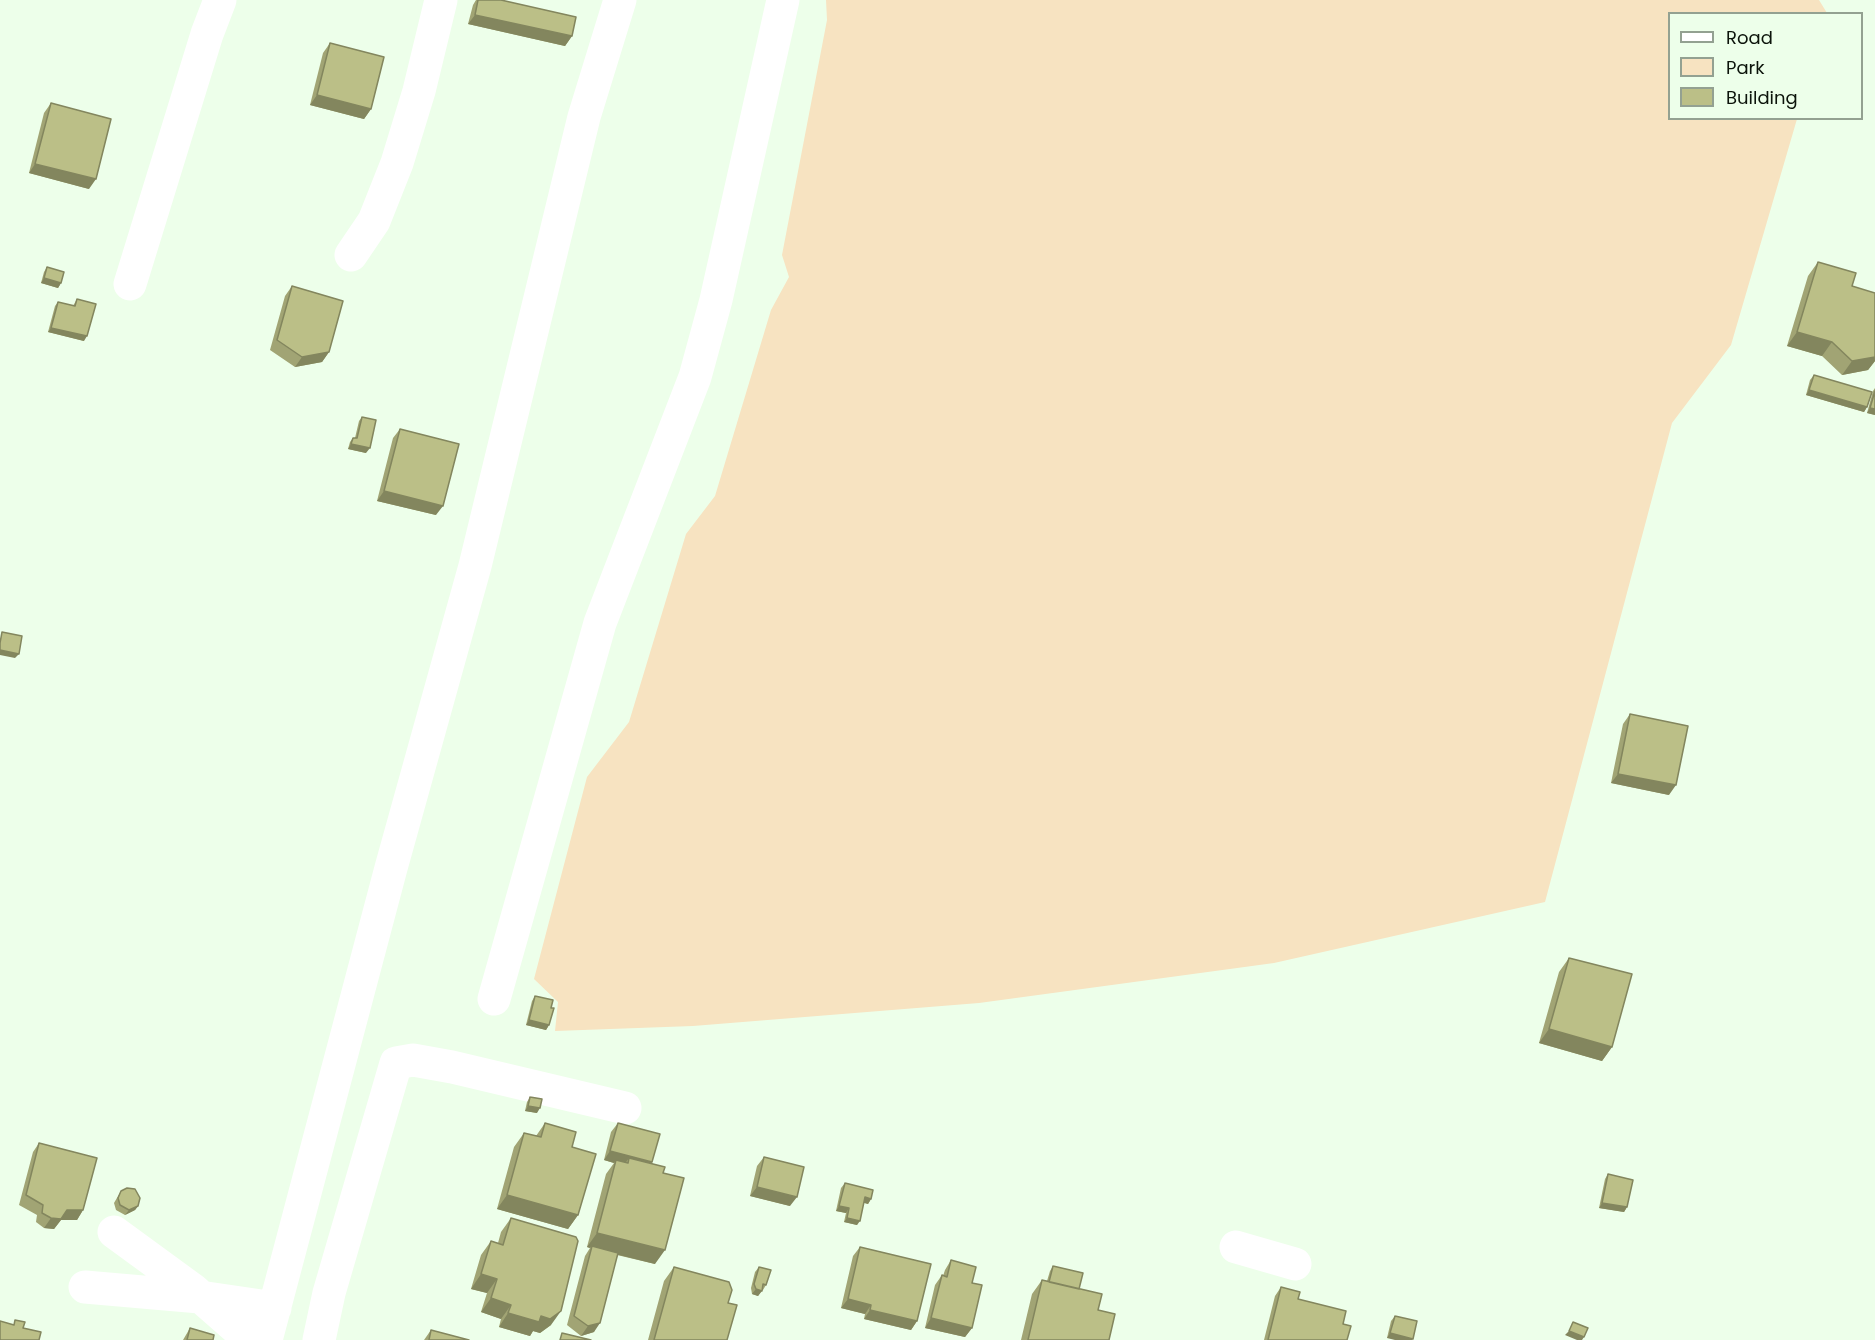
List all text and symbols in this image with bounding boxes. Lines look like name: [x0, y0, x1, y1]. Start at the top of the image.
legend: [1668, 12, 1863, 120]
text: Road: [1726, 25, 1773, 50]
text: Park: [1726, 55, 1765, 80]
text: Building: [1726, 85, 1798, 110]

